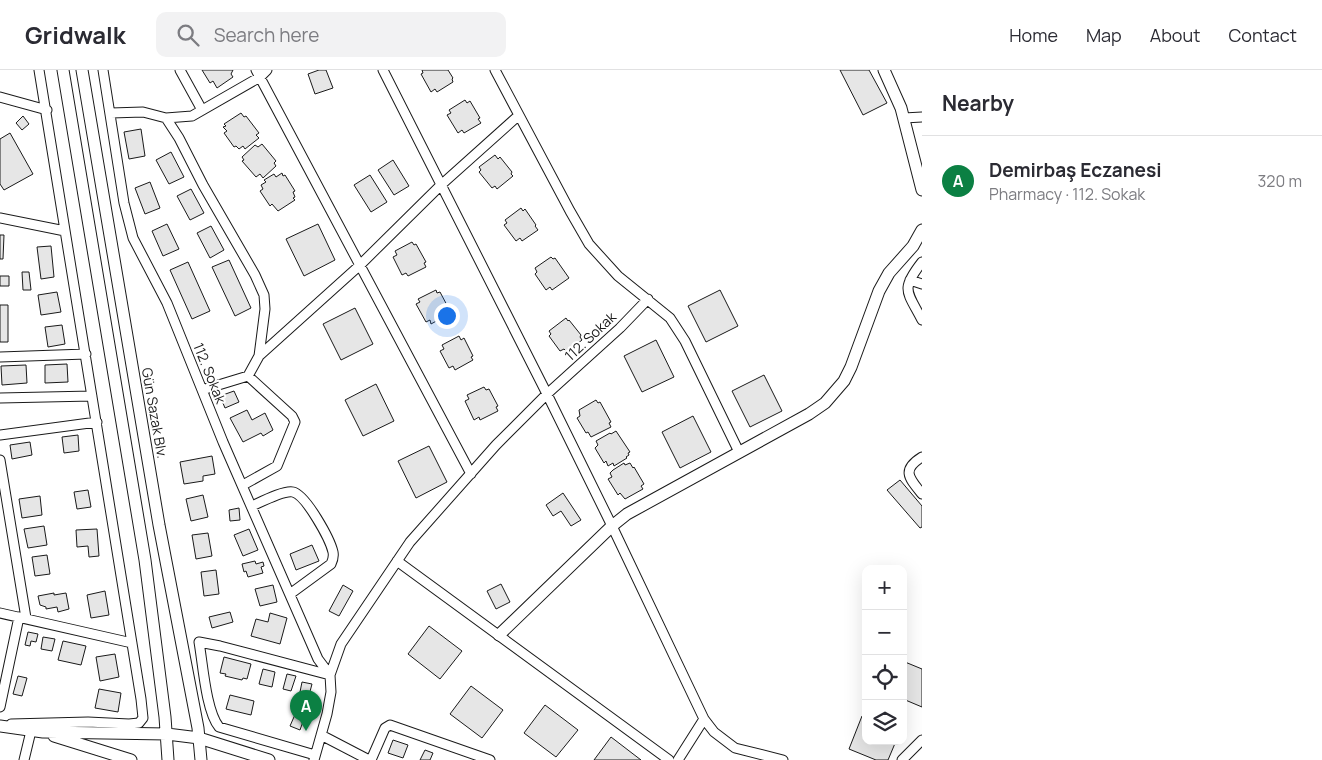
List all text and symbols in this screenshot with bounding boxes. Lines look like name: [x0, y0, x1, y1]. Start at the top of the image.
search box: [156, 12, 506, 57]
text: Gridwalk: [25, 18, 126, 51]
icon: search: [174, 21, 202, 49]
text: Search here: [214, 22, 319, 48]
text: Home: [1009, 23, 1058, 47]
text: Map: [1086, 23, 1122, 47]
text: About: [1150, 23, 1200, 47]
text: Contact: [1228, 23, 1297, 47]
text: Nearby: [942, 89, 1014, 117]
text: Demirbaş Eczanesi: [989, 157, 1162, 183]
text: A: [953, 170, 963, 192]
text: 320 m: [1258, 170, 1302, 192]
text: Pharmacy · 112. Sokak: [989, 183, 1145, 205]
your location: [434, 303, 460, 329]
street label: 112. Sokak: [560, 307, 621, 365]
street label: 112. Sokak: [189, 340, 231, 407]
street label: Gün Sazak Blv.: [138, 366, 172, 460]
map controls: [862, 565, 907, 745]
button: +: [862, 565, 907, 610]
button: −: [862, 610, 907, 655]
button: locate: [862, 655, 907, 700]
pin: A: [290, 690, 322, 731]
button: layers: [862, 700, 907, 745]

